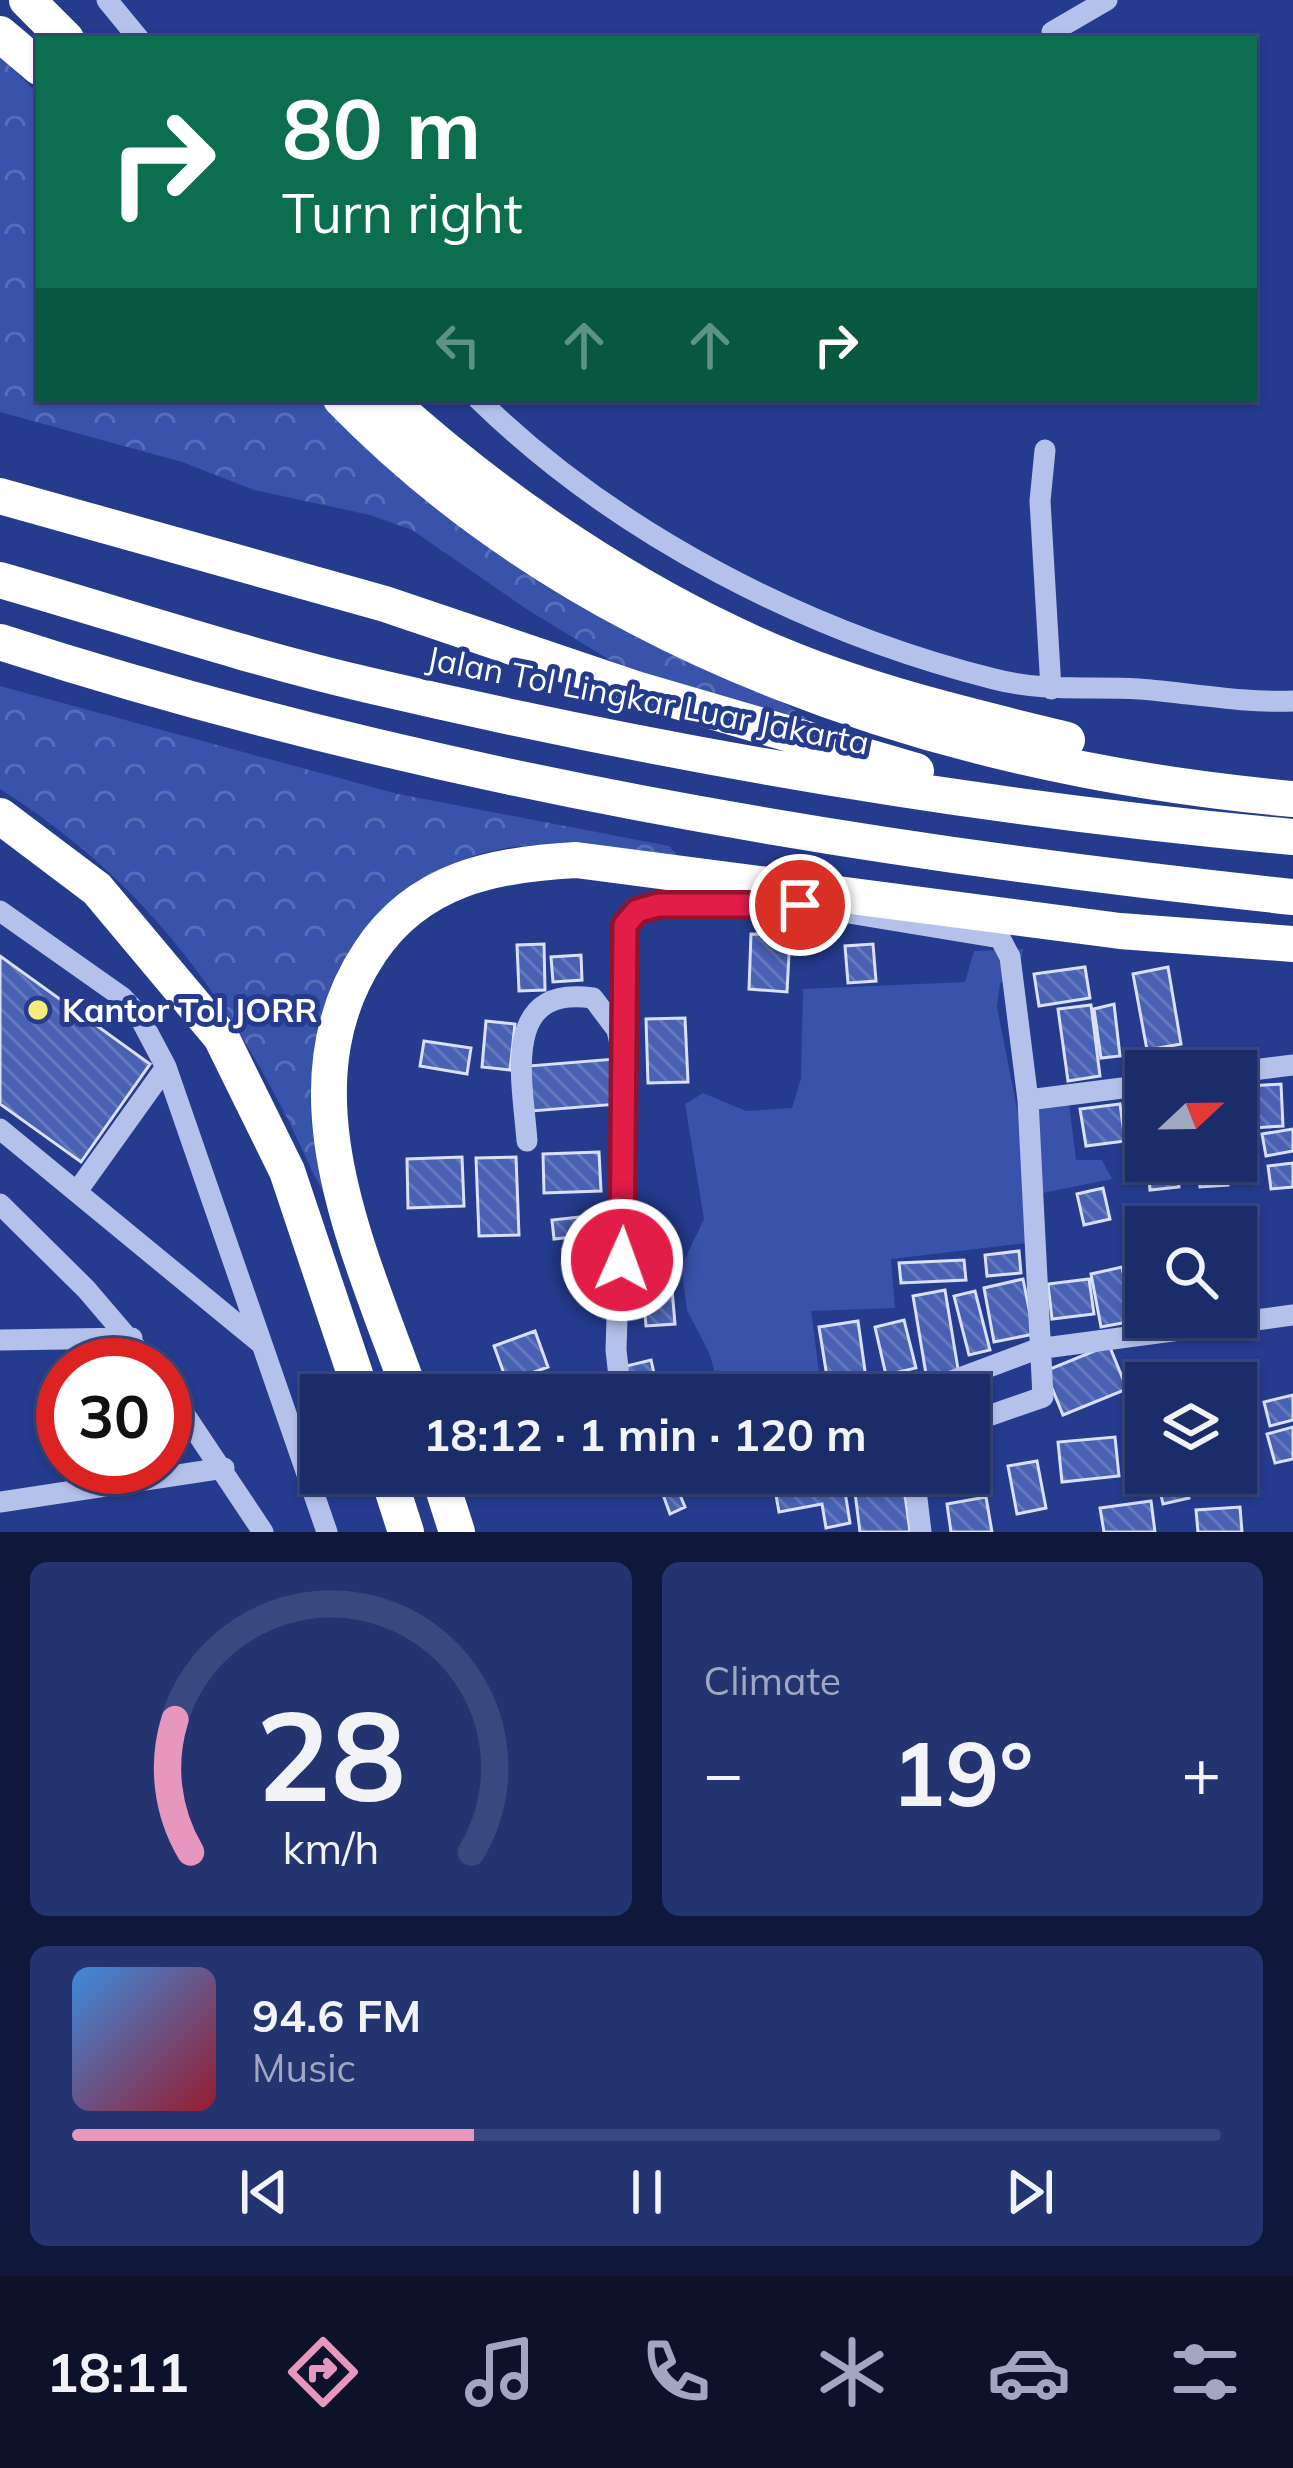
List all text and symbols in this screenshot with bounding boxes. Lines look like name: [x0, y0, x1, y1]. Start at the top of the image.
text: 80 m: [282, 75, 481, 180]
icon: right: [84, 84, 240, 240]
text: Turn right: [282, 179, 523, 247]
icon: left: [425, 312, 491, 378]
icon: ahead: [551, 312, 617, 378]
icon: ahead: [677, 312, 743, 378]
icon: right: [803, 312, 869, 378]
street label: Jalan Tol Lingkar Luar Jakarta: [423, 636, 873, 763]
pin: [749, 854, 851, 956]
icon: arrive: [767, 872, 833, 938]
place label: Kantor Tol JORR: [62, 989, 318, 1030]
marker: Kantor Tol JORR: [25, 997, 51, 1023]
north arrow: [1125, 1050, 1257, 1182]
map controls: [1125, 1050, 1257, 1494]
position arrow: [559, 1197, 685, 1323]
button: search: [1125, 1206, 1257, 1338]
speed limit sign: 30: [36, 1338, 192, 1494]
button: layers: [1125, 1362, 1257, 1494]
text: 18:12 · 1 min · 120 m: [423, 1406, 867, 1462]
text: Climate: [704, 1656, 841, 1705]
text: 28: [256, 1676, 406, 1832]
text: 19°: [891, 1716, 1033, 1829]
text: −: [704, 1731, 743, 1814]
text: +: [1181, 1731, 1221, 1814]
text: km/h: [282, 1821, 379, 1875]
text: 94.6 FM: [252, 1987, 421, 2043]
text: Music: [252, 2043, 356, 2092]
icon: previous: [231, 2159, 297, 2225]
icon: pause: [614, 2159, 680, 2225]
icon: next: [997, 2159, 1063, 2225]
icon: directions: [281, 2330, 365, 2414]
icon: music: [458, 2330, 542, 2414]
icon: phone: [634, 2330, 718, 2414]
icon: climate: [810, 2330, 894, 2414]
icon: car: [987, 2330, 1071, 2414]
icon: filters: [1163, 2330, 1247, 2414]
text: 18:11: [46, 2338, 189, 2406]

